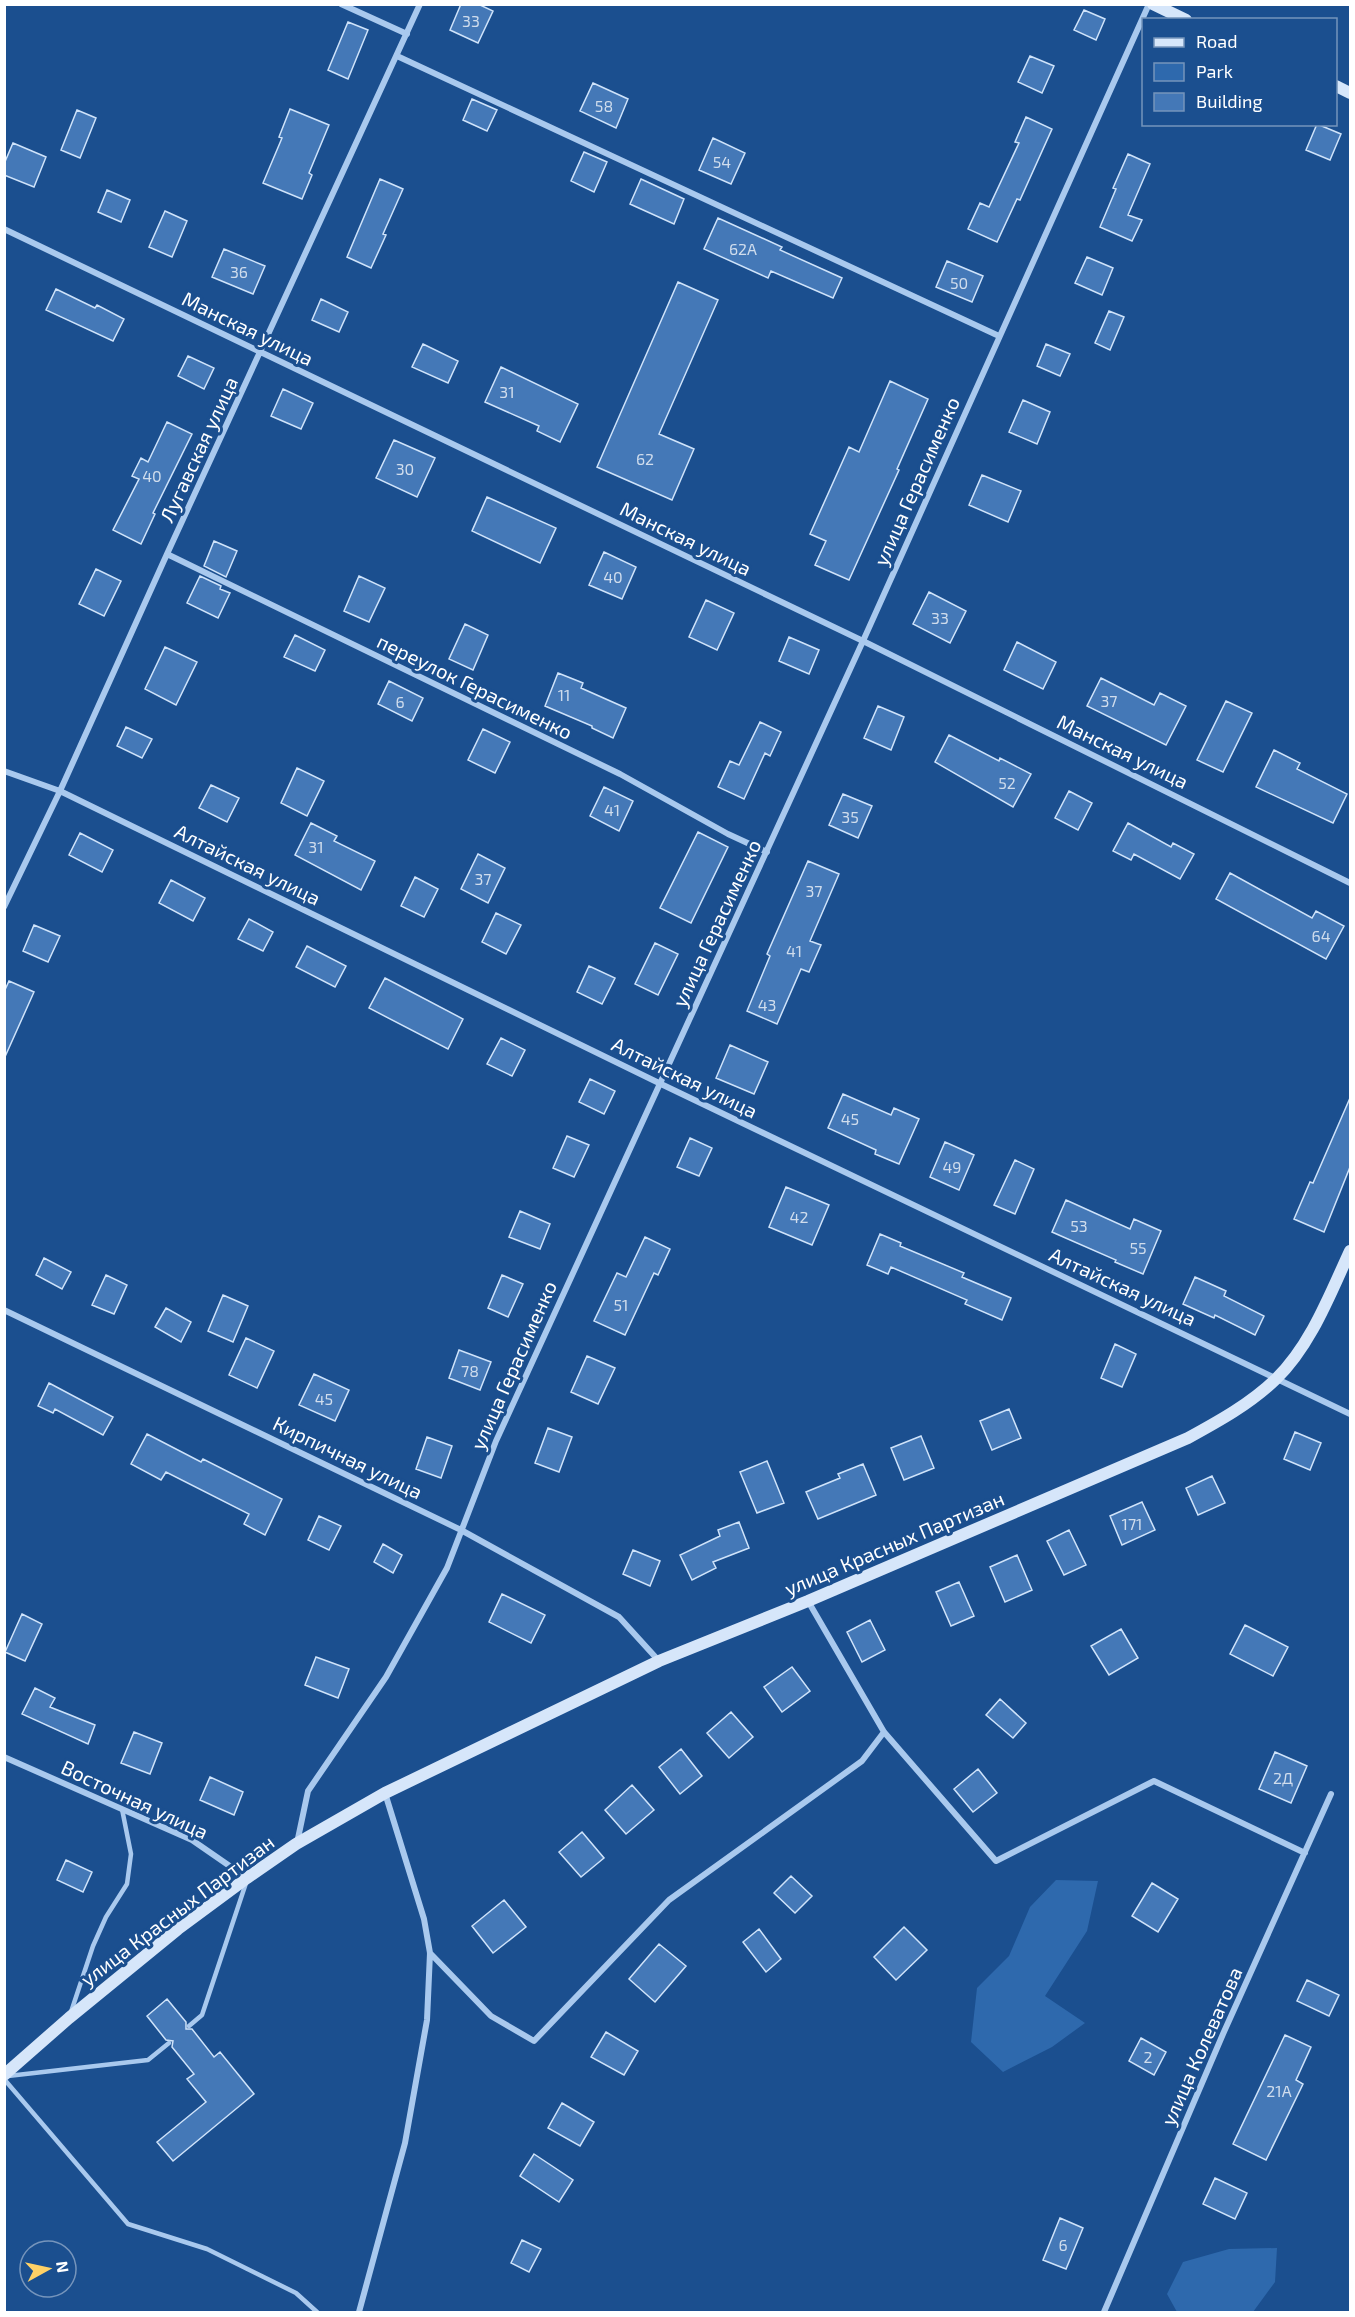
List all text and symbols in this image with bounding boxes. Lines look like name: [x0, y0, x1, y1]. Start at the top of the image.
house number: 33: [462, 11, 480, 30]
legend: [1142, 18, 1337, 126]
text: Road: [1196, 30, 1237, 52]
text: Park: [1196, 60, 1233, 82]
text: Building: [1196, 90, 1263, 112]
house number: 58: [595, 96, 613, 115]
house number: 54: [713, 152, 731, 171]
house number: 62А: [729, 239, 757, 258]
house number: 36: [230, 262, 248, 281]
house number: 50: [950, 273, 968, 292]
street label: Манская улица: [178, 286, 318, 371]
street label: Лугавская улица: [154, 372, 243, 526]
house number: 31: [499, 382, 515, 401]
street label: улица Герасименко: [868, 393, 965, 569]
house number: 62: [636, 449, 654, 468]
house number: 30: [396, 459, 414, 478]
house number: 40: [142, 466, 162, 485]
street label: Манская улица: [616, 496, 756, 581]
house number: 40: [603, 567, 623, 586]
house number: 33: [931, 608, 949, 627]
street label: переулок Герасименко: [373, 628, 577, 745]
house number: 11: [558, 685, 570, 704]
house number: 37: [1100, 691, 1118, 710]
house number: 6: [395, 692, 405, 711]
street label: Манская улица: [1053, 709, 1193, 794]
house number: 52: [998, 773, 1016, 792]
house number: 41: [604, 800, 620, 819]
house number: 35: [841, 807, 859, 826]
street label: Алтайская улица: [171, 818, 325, 911]
street label: улица Герасименко: [667, 835, 766, 1011]
house number: 31: [308, 837, 324, 856]
house number: 37: [474, 869, 492, 888]
house number: 37: [805, 881, 823, 900]
house number: 64: [1312, 926, 1331, 945]
house number: 41: [786, 941, 802, 960]
house number: 43: [758, 995, 776, 1014]
street label: Алтайская улица: [608, 1031, 762, 1124]
house number: 45: [841, 1109, 859, 1128]
house number: 49: [943, 1157, 962, 1176]
house number: 42: [790, 1207, 808, 1226]
house number: 53: [1070, 1216, 1088, 1235]
house number: 55: [1129, 1238, 1147, 1257]
street label: Алтайская улица: [1045, 1242, 1200, 1331]
street label: улица Герасименко: [465, 1277, 562, 1453]
house number: 51: [614, 1295, 628, 1314]
house number: 78: [461, 1361, 479, 1380]
house number: 45: [315, 1389, 333, 1408]
street label: Кирпичная улица: [269, 1410, 427, 1504]
street label: улица Красных Партизан: [781, 1486, 1008, 1601]
house number: 171: [1122, 1514, 1142, 1533]
street label: Восточная улица: [57, 1754, 212, 1844]
house number: 2Д: [1273, 1768, 1293, 1787]
street label: улица Красных Партизан: [75, 1829, 279, 1991]
street label: улица Колеватова: [1155, 1963, 1248, 2129]
house number: 2: [1144, 2047, 1153, 2066]
house number: 21А: [1266, 2081, 1292, 2100]
house number: 6: [1058, 2235, 1068, 2254]
north arrow: [18, 2239, 78, 2299]
text: N: [53, 2260, 74, 2274]

